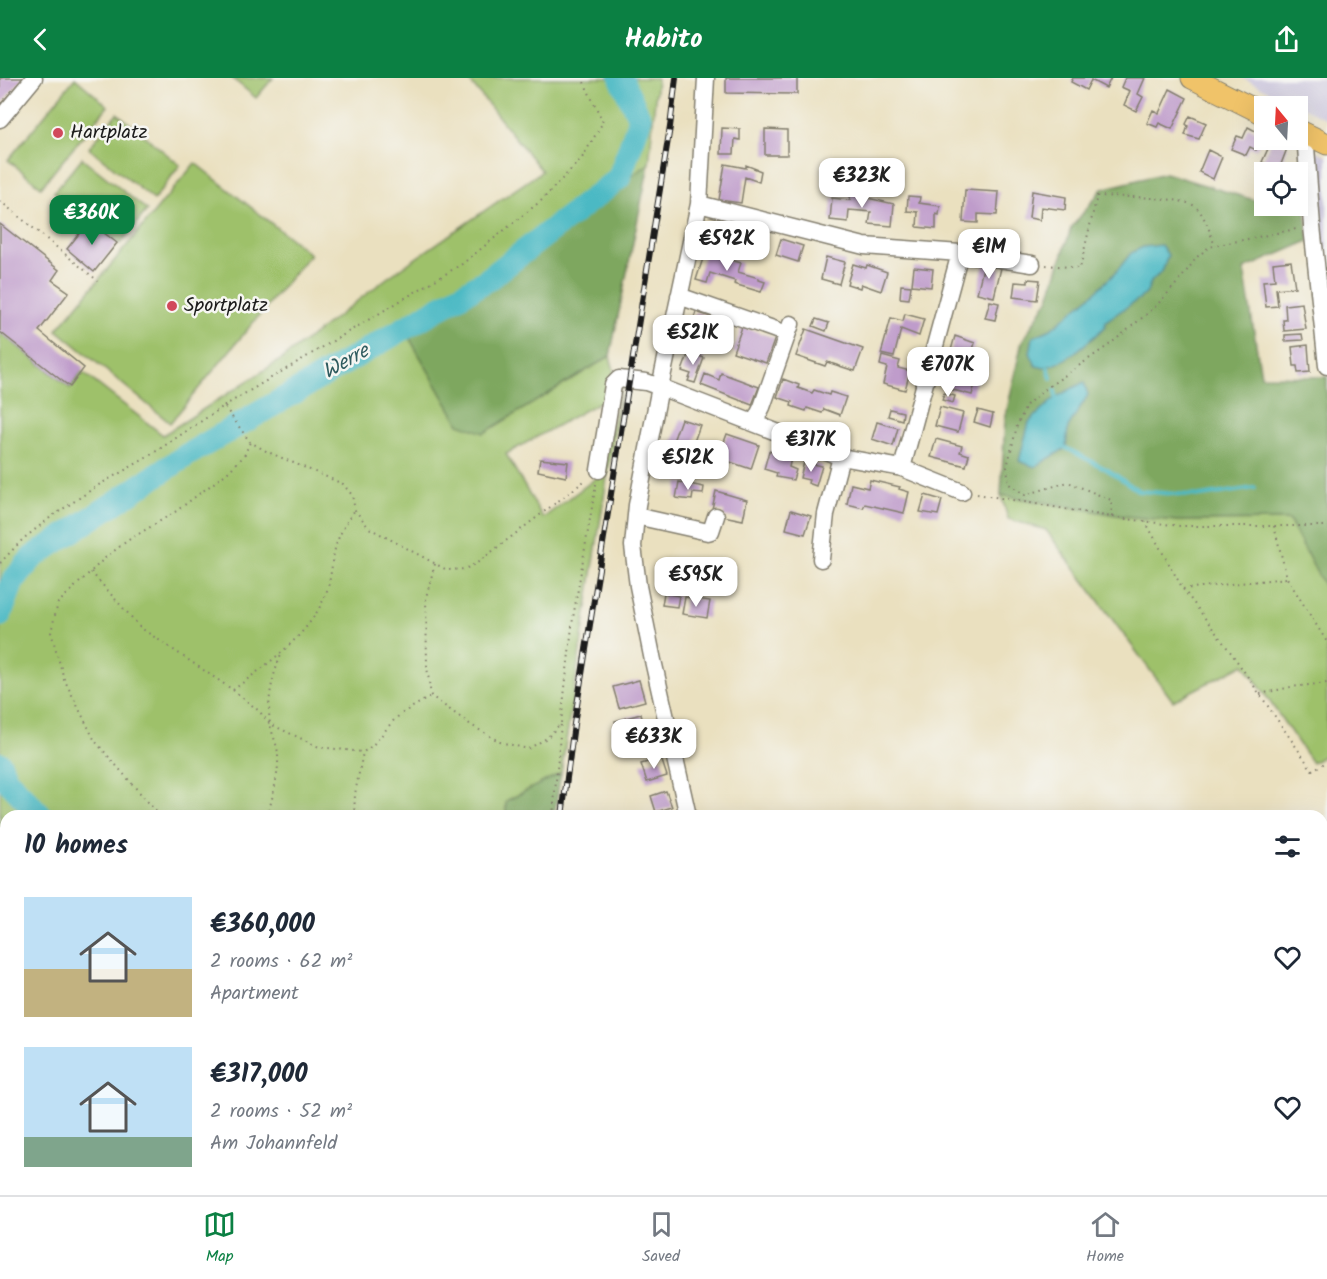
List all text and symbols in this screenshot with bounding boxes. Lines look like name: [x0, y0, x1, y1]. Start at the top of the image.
text: Habito: [624, 18, 703, 61]
icon: back: [24, 23, 57, 56]
icon: share: [1270, 23, 1303, 56]
north arrow: [1254, 96, 1308, 150]
map controls: [1254, 96, 1308, 216]
place label: Hartplatz: [70, 117, 148, 149]
marker: Hartplatz: [51, 126, 65, 140]
pin: €323K: [820, 158, 904, 209]
text: €323K: [833, 161, 891, 193]
button: locate: [1254, 162, 1308, 216]
pin: €360K: [50, 195, 134, 246]
text: €360K: [64, 198, 120, 230]
pin: €592K: [685, 221, 769, 272]
text: €592K: [699, 224, 755, 256]
pin: €1M: [960, 229, 1018, 280]
text: €1M: [972, 232, 1006, 264]
place label: Sportplatz: [184, 290, 268, 322]
marker: Sportplatz: [165, 299, 179, 313]
pin: €521K: [651, 315, 735, 366]
text: €521K: [667, 318, 719, 350]
water label: Werre: [316, 334, 378, 389]
pin: €707K: [906, 347, 990, 398]
text: €707K: [921, 350, 975, 382]
pin: €317K: [769, 422, 853, 473]
text: €317K: [785, 425, 837, 457]
pin: €512K: [646, 440, 730, 491]
text: €512K: [662, 443, 714, 475]
pin: €595K: [654, 557, 738, 608]
text: €595K: [668, 560, 724, 592]
pin: €633K: [612, 719, 696, 770]
text: €633K: [625, 722, 683, 754]
text: 10 homes: [24, 825, 128, 867]
icon: filters: [1271, 830, 1304, 863]
text: €360,000: [210, 904, 315, 946]
icon: home: [72, 921, 144, 993]
icon: heart: [1271, 941, 1304, 974]
text: 2 rooms · 62 m²: [210, 946, 352, 978]
text: Apartment: [210, 978, 299, 1010]
text: €317,000: [210, 1054, 308, 1096]
icon: home: [72, 1071, 144, 1143]
icon: heart: [1271, 1091, 1304, 1124]
text: 2 rooms · 52 m²: [210, 1096, 352, 1128]
text: Am Johannfeld: [210, 1128, 337, 1160]
tab: Map: [203, 1208, 236, 1269]
tab: Saved: [642, 1208, 680, 1269]
tab: Home: [1086, 1208, 1124, 1269]

